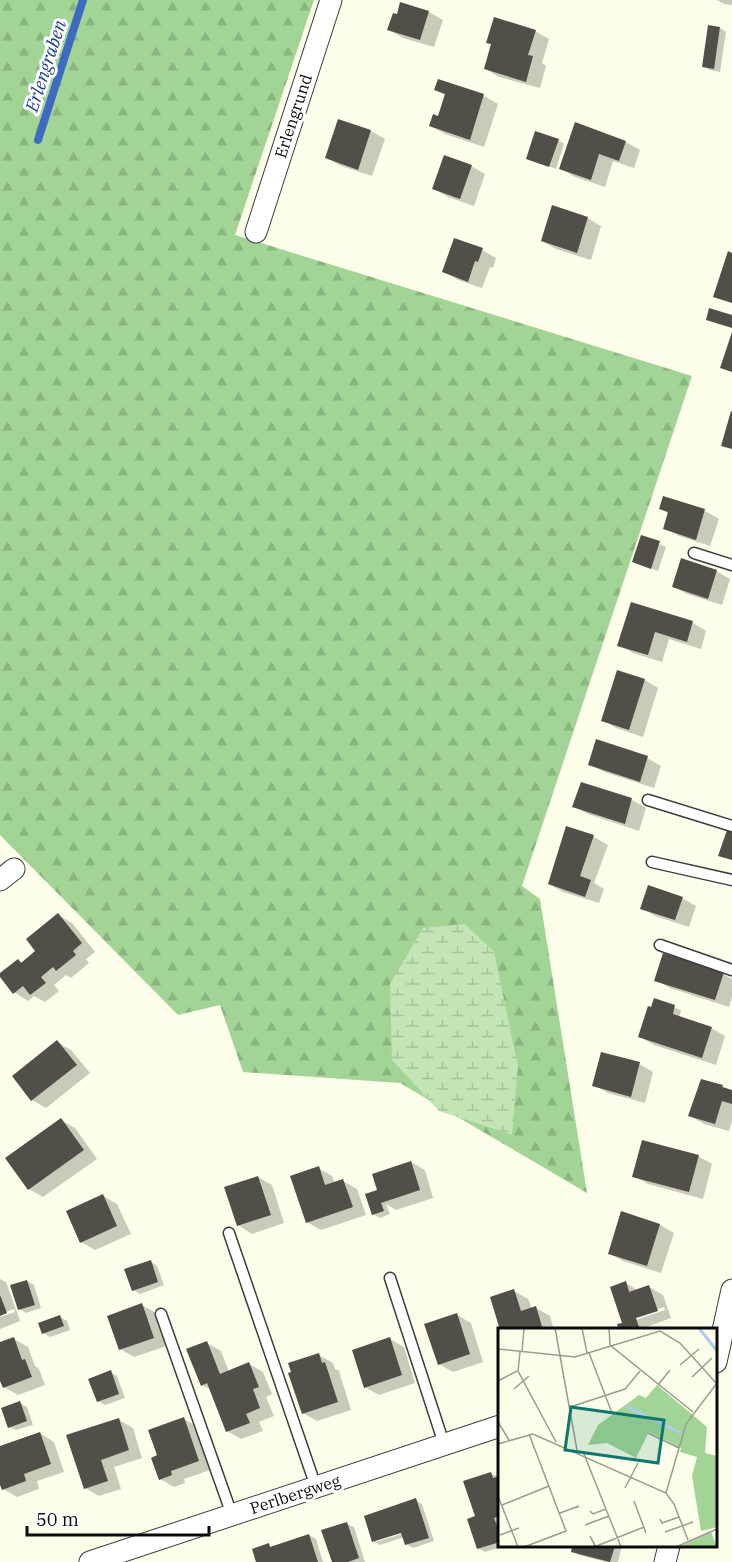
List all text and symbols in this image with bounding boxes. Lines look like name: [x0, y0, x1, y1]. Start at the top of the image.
water label: Erlengraben: [20, 16, 71, 116]
street label: Erlengrund: [270, 71, 316, 160]
inset map: [498, 1328, 717, 1547]
street label: Perlbergweg: [247, 1470, 343, 1518]
scale bar: [27, 1499, 208, 1537]
text: 50 m: [36, 1508, 79, 1531]

